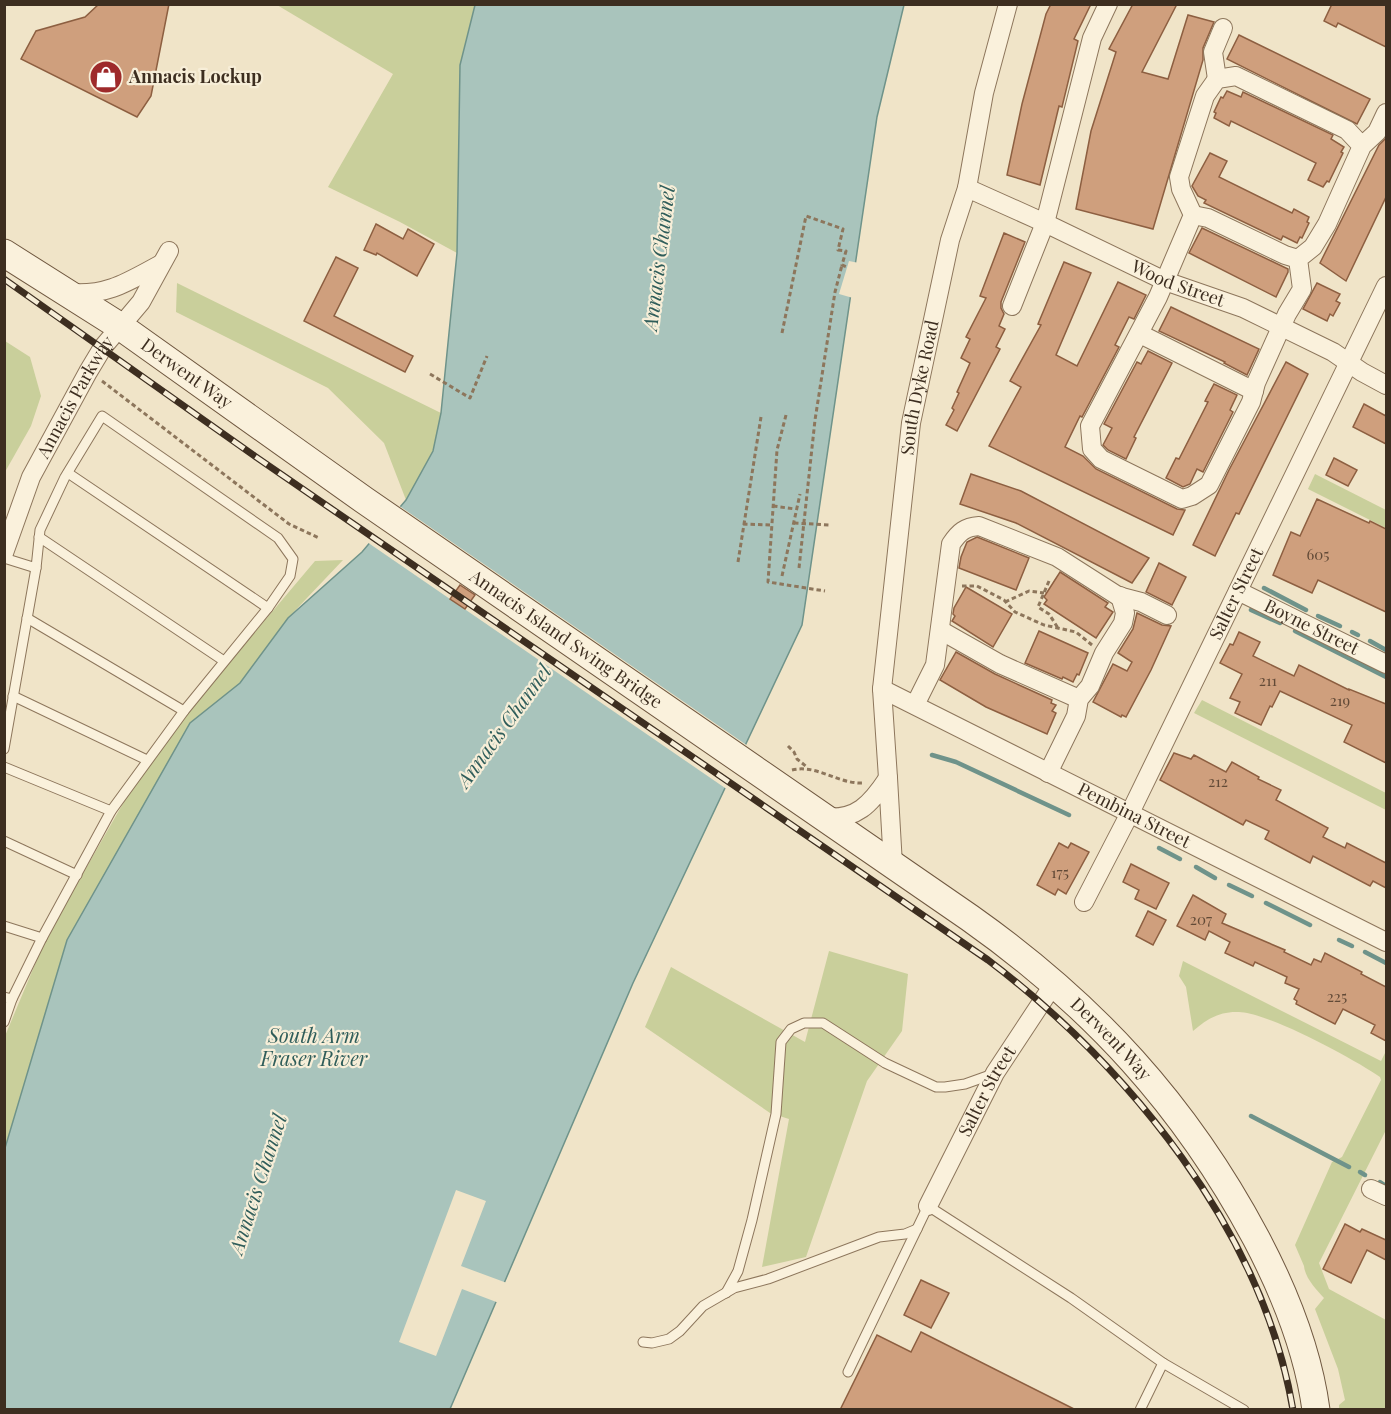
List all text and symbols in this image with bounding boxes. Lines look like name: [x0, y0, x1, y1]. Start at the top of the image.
shop icon: Annacis Lockup: [88, 59, 124, 95]
place label: Annacis Lockup: [128, 64, 262, 88]
water label: Annacis Channel: [635, 183, 680, 334]
street label: Wood Street: [1127, 253, 1229, 312]
street label: South Dyke Road: [895, 317, 944, 456]
street label: Annacis Parkway: [30, 330, 119, 463]
street label: Derwent Way: [137, 332, 238, 414]
street label: Salter Street: [1203, 543, 1269, 643]
house number: 605: [1307, 544, 1329, 564]
street label: Annacis Island Swing Bridge: [465, 563, 668, 713]
street label: Boyne Street: [1261, 593, 1364, 660]
water label: Annacis Channel: [448, 657, 557, 794]
house number: 211: [1259, 670, 1278, 690]
house number: 219: [1330, 690, 1350, 710]
house number: 212: [1208, 771, 1228, 791]
street label: Pembina Street: [1074, 776, 1195, 853]
house number: 175: [1051, 862, 1069, 882]
house number: 207: [1190, 909, 1212, 929]
house number: 225: [1327, 986, 1347, 1006]
street label: Derwent Way: [1066, 992, 1157, 1085]
water label: South Arm Fraser River: [260, 1021, 369, 1071]
street label: Salter Street: [952, 1040, 1021, 1140]
water label: Annacis Channel: [221, 1109, 292, 1259]

